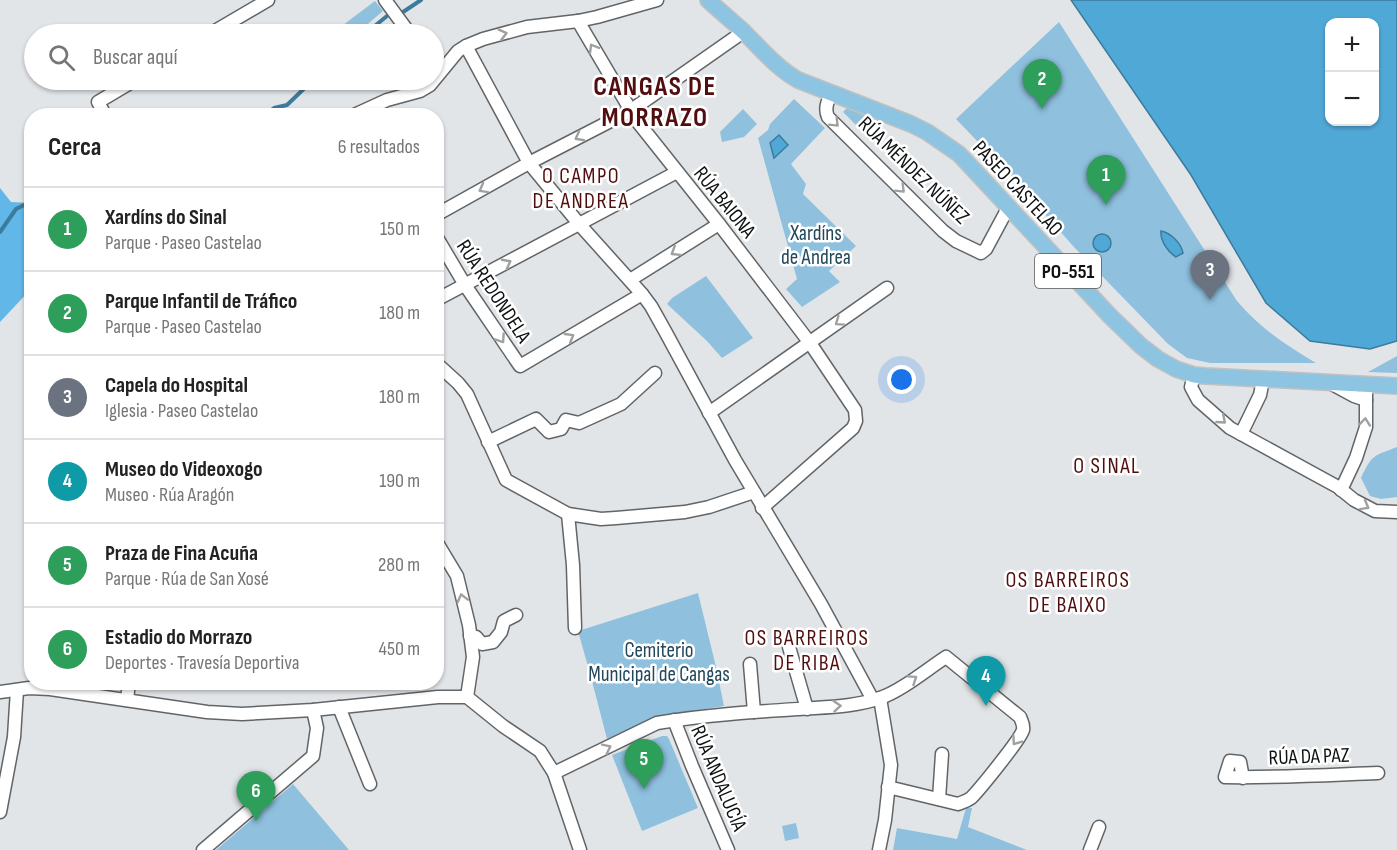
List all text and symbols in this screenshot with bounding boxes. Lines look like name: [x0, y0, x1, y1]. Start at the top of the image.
map controls: [1325, 18, 1379, 126]
button: +: [1325, 18, 1379, 72]
search box: [24, 24, 444, 90]
one-way arrow: [497, 28, 507, 41]
icon: search: [45, 41, 78, 74]
text: Buscar aquí: [93, 44, 178, 71]
one-way arrow: [589, 44, 601, 54]
pin: 2: [1022, 60, 1062, 109]
district label: CANGAS DE MORRAZO: [593, 71, 717, 134]
button: −: [1325, 72, 1379, 126]
street label: RÚA MÉNDEZ NÚÑEZ: [853, 111, 974, 230]
one-way arrow: [827, 116, 838, 127]
one-way arrow: [575, 130, 585, 141]
text: Cerca: [48, 132, 101, 163]
text: 6 resultados: [338, 135, 420, 159]
street label: PASEO CASTELAO: [967, 136, 1068, 241]
pin: 1: [1086, 156, 1126, 205]
street label: RÚA BAIONA: [688, 162, 762, 244]
district label: O CAMPO DE ANDREA: [533, 163, 629, 215]
one-way arrow: [479, 182, 489, 193]
one-way arrow: [895, 182, 905, 193]
text: Xardíns do Sinal: [105, 204, 227, 231]
text: 1: [64, 217, 71, 241]
text: 150 m: [380, 217, 420, 241]
park label: Xardíns de Andrea: [781, 221, 851, 270]
text: Parque · Paseo Castelao: [105, 231, 262, 255]
street label: RÚA REDONDELA: [451, 235, 537, 348]
one-way arrow: [670, 245, 681, 256]
pin: 3: [1190, 250, 1230, 300]
road number: PO-551: [1035, 254, 1101, 288]
one-way arrow: [501, 259, 511, 270]
text: Parque Infantil de Tráfico: [105, 288, 297, 315]
text: 2: [63, 301, 72, 325]
text: 180 m: [379, 301, 420, 325]
text: Parque · Paseo Castelao: [105, 315, 262, 339]
one-way arrow: [835, 315, 846, 326]
one-way arrow: [494, 332, 505, 343]
one-way arrow: [564, 332, 574, 344]
your location: [887, 365, 916, 394]
text: Capela do Hospital: [105, 372, 248, 399]
text: 3: [63, 385, 72, 409]
text: 180 m: [379, 385, 420, 409]
text: Iglesia · Paseo Castelao: [105, 399, 258, 423]
one-way arrow: [1215, 413, 1226, 424]
one-way arrow: [1358, 417, 1371, 426]
district label: O SINAL: [1073, 453, 1141, 480]
text: Museo do Videoxogo: [105, 456, 263, 483]
text: 4: [63, 469, 72, 493]
text: 190 m: [379, 469, 420, 493]
text: Museo · Rúa Aragón: [105, 483, 234, 507]
one-way arrow: [1359, 499, 1370, 510]
text: Praza de Fina Acuña: [105, 540, 258, 567]
text: 5: [63, 553, 72, 577]
text: 280 m: [378, 553, 420, 577]
text: Parque · Rúa de San Xosé: [105, 567, 269, 591]
district label: OS BARREIROS DE BAIXO: [1006, 567, 1130, 619]
one-way arrow: [457, 593, 470, 603]
text: Estadio do Morrazo: [105, 624, 252, 651]
district label: OS BARREIROS DE RIBA: [745, 625, 869, 677]
text: 6: [63, 637, 72, 661]
text: 450 m: [379, 637, 420, 661]
park label: Cemiterio Municipal de Cangas: [588, 638, 730, 687]
text: Deportes · Travesía Deportiva: [105, 651, 299, 675]
pin: 4: [966, 656, 1006, 706]
one-way arrow: [907, 675, 918, 686]
one-way arrow: [833, 700, 842, 713]
street label: RÚA ANDALUCÍA: [685, 722, 752, 836]
one-way arrow: [1012, 734, 1023, 745]
pin: 5: [624, 740, 664, 789]
one-way arrow: [600, 743, 611, 755]
street label: RÚA DA PAZ: [1268, 743, 1350, 770]
pin: 6: [236, 772, 276, 821]

